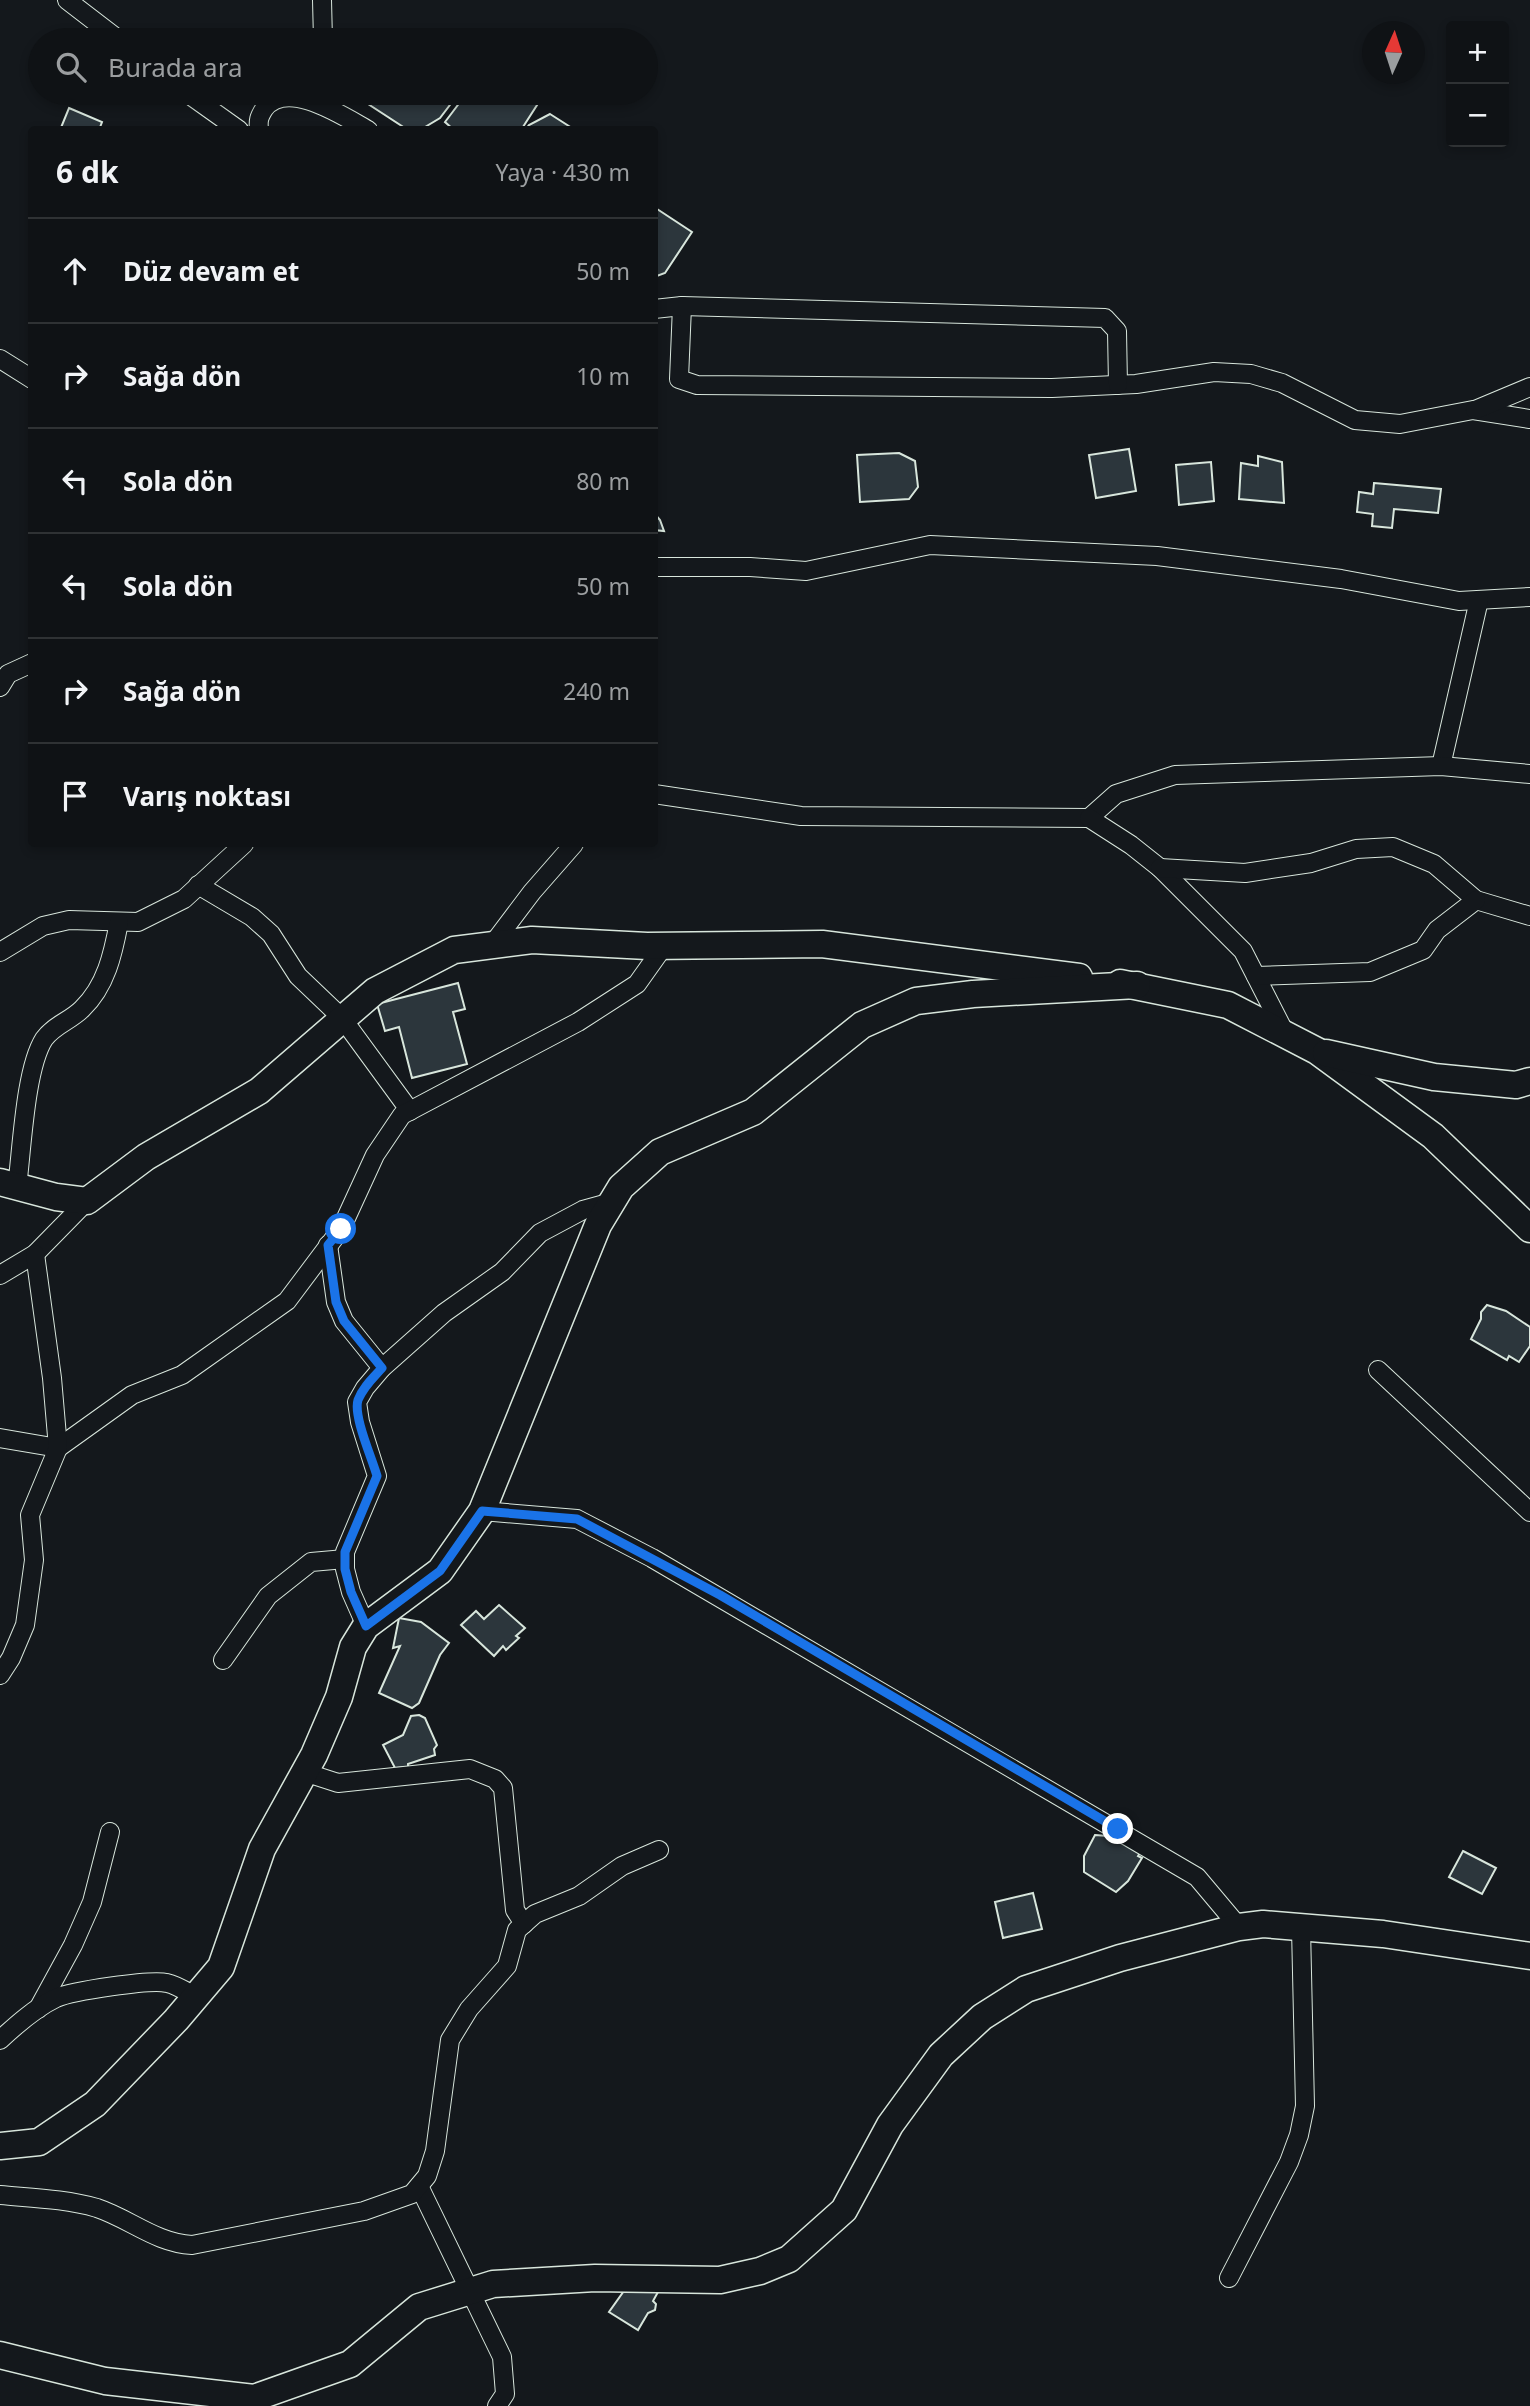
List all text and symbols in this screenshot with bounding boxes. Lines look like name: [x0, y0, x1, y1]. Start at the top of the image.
north arrow: [1362, 21, 1425, 84]
map controls: [1446, 21, 1509, 147]
button: +: [1446, 21, 1509, 84]
search box: [28, 28, 658, 105]
icon: search: [52, 48, 90, 86]
text: Burada ara: [108, 49, 243, 85]
button: −: [1446, 84, 1509, 147]
text: 6 dk: [56, 151, 119, 192]
text: Yaya · 430 m: [496, 156, 630, 188]
icon: ahead: [56, 252, 94, 290]
text: Düz devam et: [123, 253, 299, 289]
text: 50 m: [576, 255, 630, 287]
icon: right: [56, 357, 94, 395]
text: Sağa dön: [123, 358, 241, 394]
text: 10 m: [576, 360, 630, 392]
icon: left: [56, 462, 94, 500]
text: Sola dön: [123, 463, 233, 499]
text: 80 m: [576, 465, 630, 497]
icon: left: [56, 567, 94, 605]
text: Sola dön: [123, 568, 233, 604]
text: 50 m: [576, 570, 630, 602]
icon: right: [56, 672, 94, 710]
text: Sağa dön: [123, 673, 241, 709]
text: 240 m: [563, 675, 630, 707]
icon: arrive: [56, 777, 94, 815]
text: Varış noktası: [123, 778, 291, 814]
route start: [325, 1213, 356, 1244]
route end: [1102, 1813, 1133, 1844]

